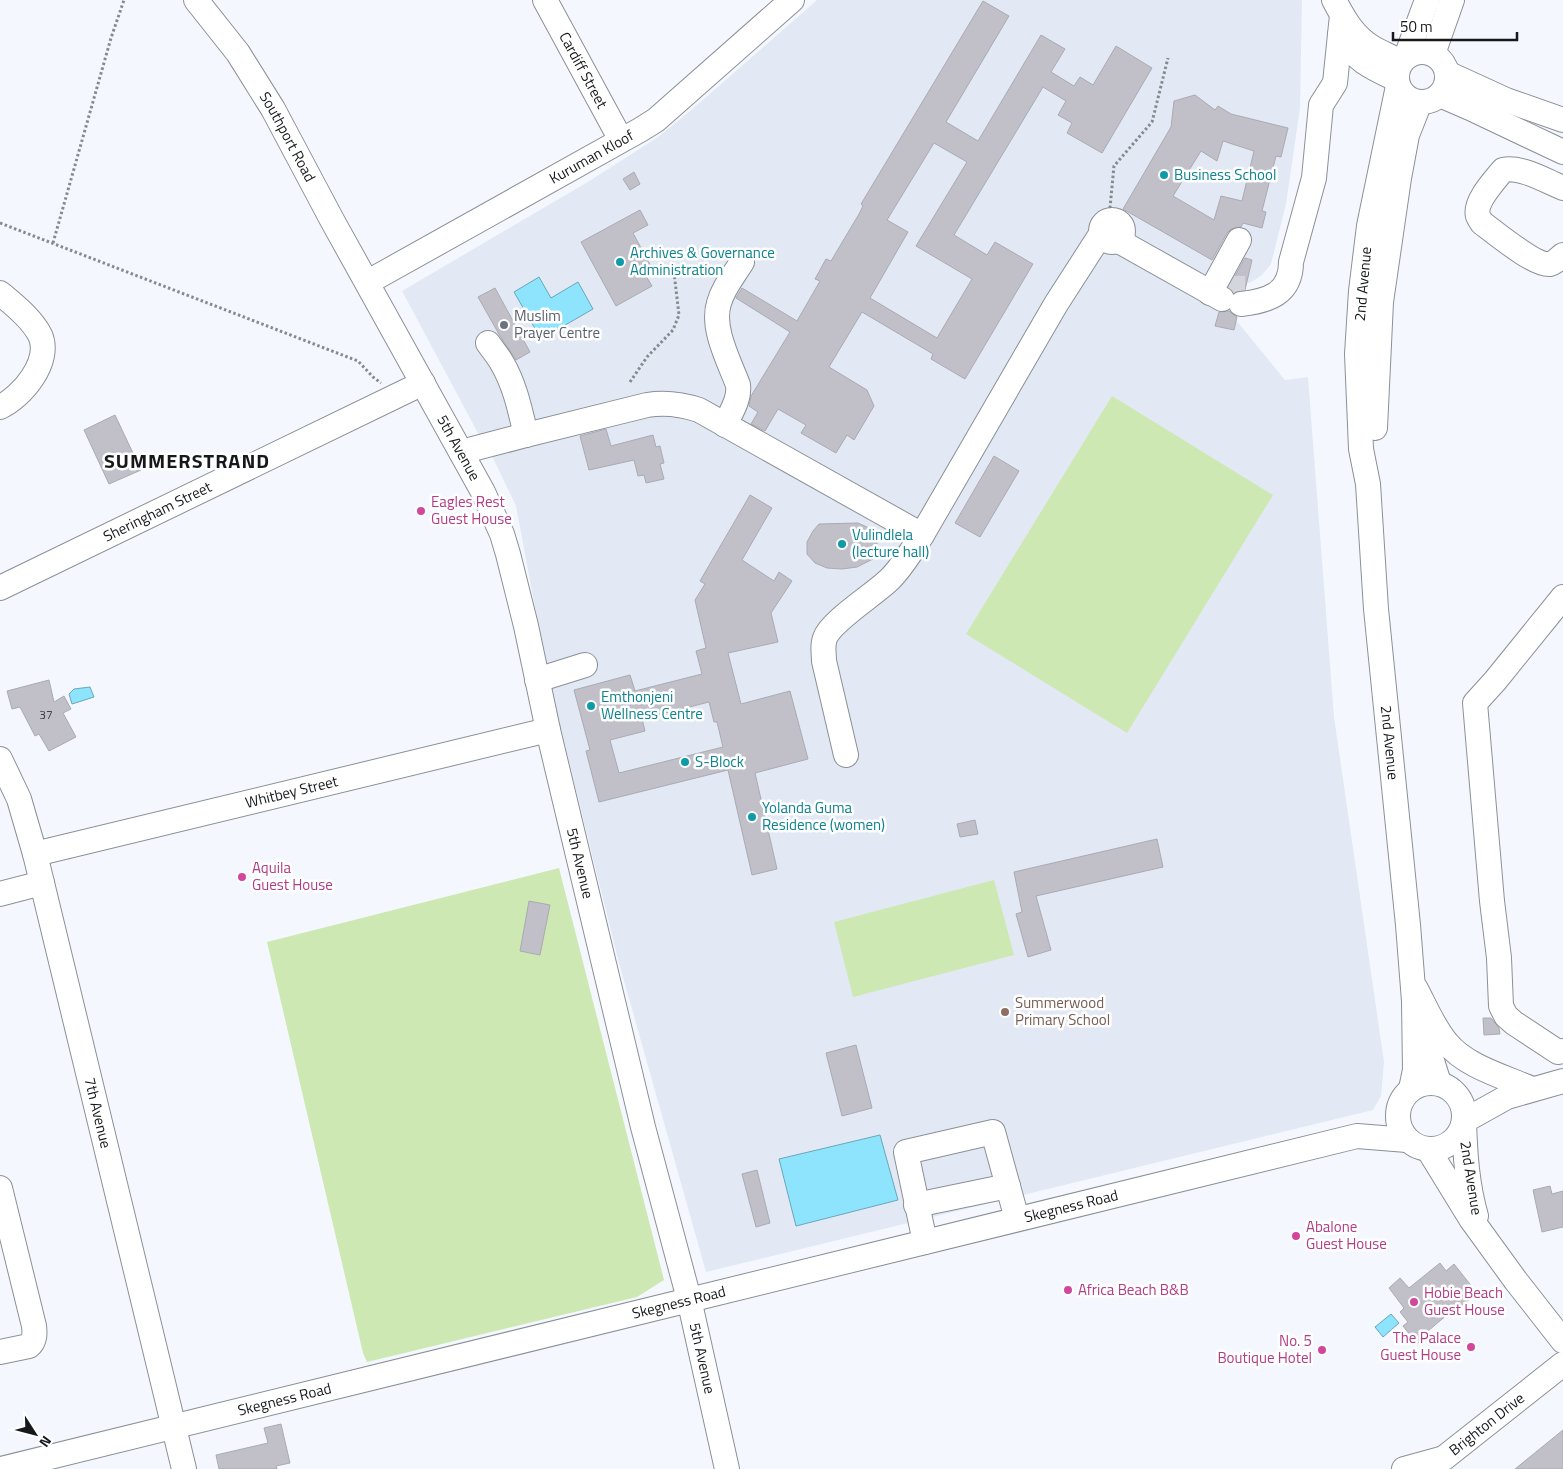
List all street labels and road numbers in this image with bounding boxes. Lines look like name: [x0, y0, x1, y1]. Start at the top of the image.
street label: Cardiff Street: [553, 28, 614, 113]
street label: Southport Road: [254, 87, 322, 186]
street label: Kuruman Kloof: [545, 124, 638, 190]
street label: 2nd Avenue: [1348, 246, 1377, 322]
street label: 5th Avenue: [431, 411, 486, 485]
street label: Sheringham Street: [99, 475, 216, 547]
street label: 2nd Avenue: [1375, 704, 1405, 781]
street label: Whitbey Street: [243, 769, 341, 814]
street label: 5th Avenue: [561, 825, 600, 901]
street label: 7th Avenue: [79, 1075, 118, 1151]
street label: 2nd Avenue: [1454, 1139, 1489, 1217]
street label: Skegness Road: [1022, 1183, 1120, 1228]
street label: Skegness Road: [629, 1279, 728, 1325]
street label: 5th Avenue: [684, 1321, 722, 1396]
street label: Skegness Road: [235, 1376, 334, 1421]
street label: Brighton Drive: [1444, 1387, 1529, 1461]

